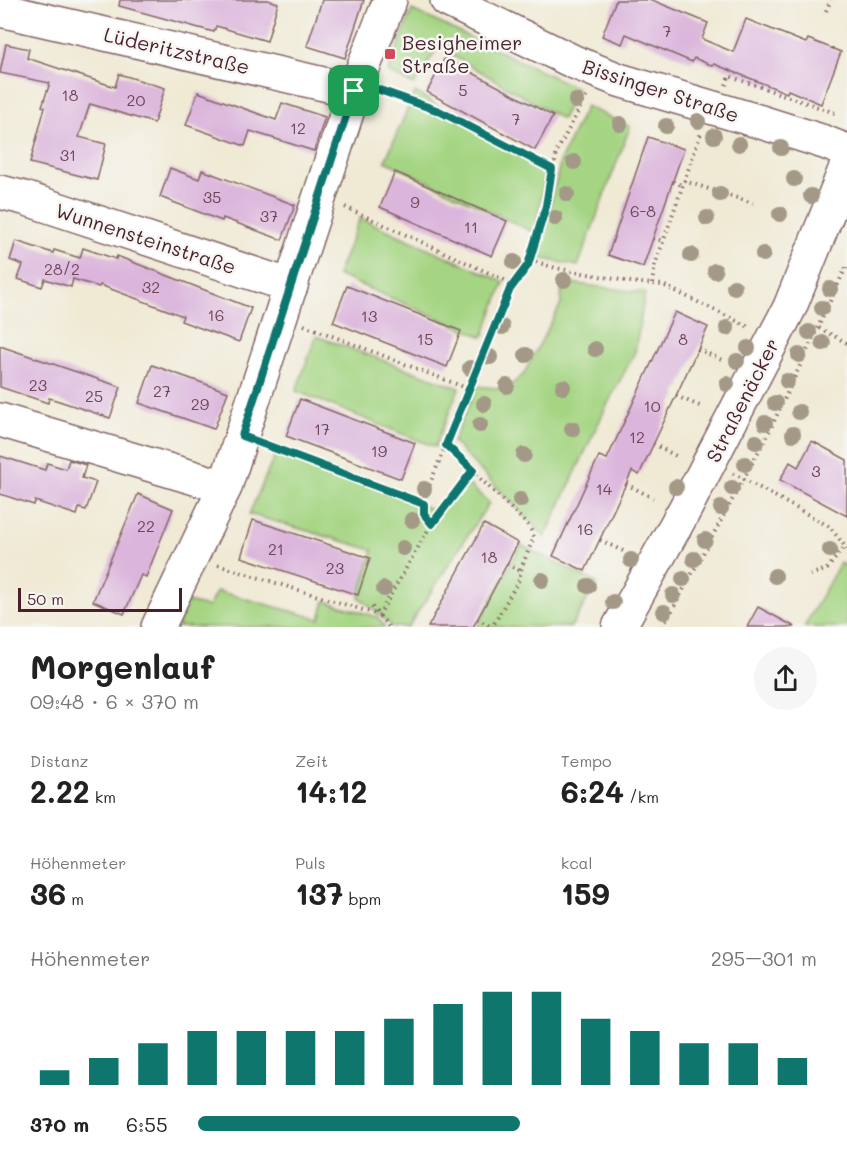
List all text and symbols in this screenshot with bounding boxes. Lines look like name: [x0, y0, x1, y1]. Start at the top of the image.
house number: 7: [663, 20, 672, 41]
street label: Lüderitzstraße: [102, 21, 252, 79]
place label: Besigheimer Straße: [402, 29, 522, 78]
marker: Besigheimer Straße: [383, 47, 397, 61]
street label: Bissinger Straße: [579, 52, 743, 128]
pin: [328, 65, 379, 116]
icon: arrive: [337, 74, 370, 107]
house number: 5: [458, 79, 468, 100]
house number: 18: [62, 84, 79, 105]
house number: 20: [127, 89, 146, 110]
house number: 7: [512, 108, 521, 129]
house number: 12: [290, 117, 306, 138]
house number: 31: [60, 144, 76, 165]
house number: 35: [203, 186, 221, 207]
house number: 9: [410, 191, 420, 212]
street label: Wunnensteinstraße: [52, 197, 240, 279]
house number: 6-8: [630, 200, 656, 221]
house number: 37: [260, 205, 278, 226]
house number: 11: [464, 216, 478, 237]
house number: 28/2: [44, 258, 80, 279]
house number: 32: [142, 276, 160, 297]
house number: 16: [208, 304, 224, 325]
house number: 13: [361, 305, 377, 326]
house number: 15: [417, 328, 433, 349]
house number: 8: [678, 328, 688, 349]
street label: Straßenäcker: [700, 334, 784, 466]
house number: 23: [29, 374, 47, 395]
house number: 27: [153, 380, 171, 401]
house number: 25: [85, 385, 103, 406]
house number: 29: [191, 393, 209, 414]
house number: 10: [643, 395, 661, 416]
house number: 17: [314, 418, 330, 439]
house number: 12: [629, 426, 645, 447]
house number: 19: [371, 440, 387, 461]
house number: 3: [811, 460, 821, 481]
house number: 14: [596, 478, 613, 499]
house number: 22: [137, 515, 155, 536]
house number: 16: [577, 518, 593, 539]
house number: 21: [268, 538, 284, 559]
house number: 18: [481, 546, 498, 567]
house number: 23: [326, 557, 344, 578]
scale bar: [18, 585, 182, 612]
text: 50 m: [27, 588, 64, 609]
text: Morgenlauf: [30, 644, 214, 687]
button: share: [754, 647, 817, 710]
text: 09:48 · 6 × 370 m: [30, 688, 199, 714]
text: Distanz: [30, 750, 88, 771]
text: Zeit: [295, 750, 328, 771]
text: Tempo: [561, 750, 612, 771]
text: 2.22: [30, 771, 90, 811]
text: 14:12: [295, 771, 367, 811]
text: 6:24: [561, 771, 624, 811]
text: km: [90, 786, 116, 807]
text: /km: [624, 786, 659, 807]
text: Höhenmeter: [30, 852, 126, 873]
text: Puls: [295, 852, 326, 873]
text: kcal: [561, 852, 593, 873]
text: 36: [30, 873, 66, 913]
text: 137: [295, 873, 343, 913]
text: 159: [561, 873, 610, 913]
text: m: [66, 888, 84, 909]
text: bpm: [343, 888, 381, 909]
text: Höhenmeter: [30, 945, 150, 971]
text: 295–301 m: [711, 945, 817, 971]
text: 370 m: [30, 1111, 89, 1137]
text: 6:55: [126, 1111, 168, 1137]

